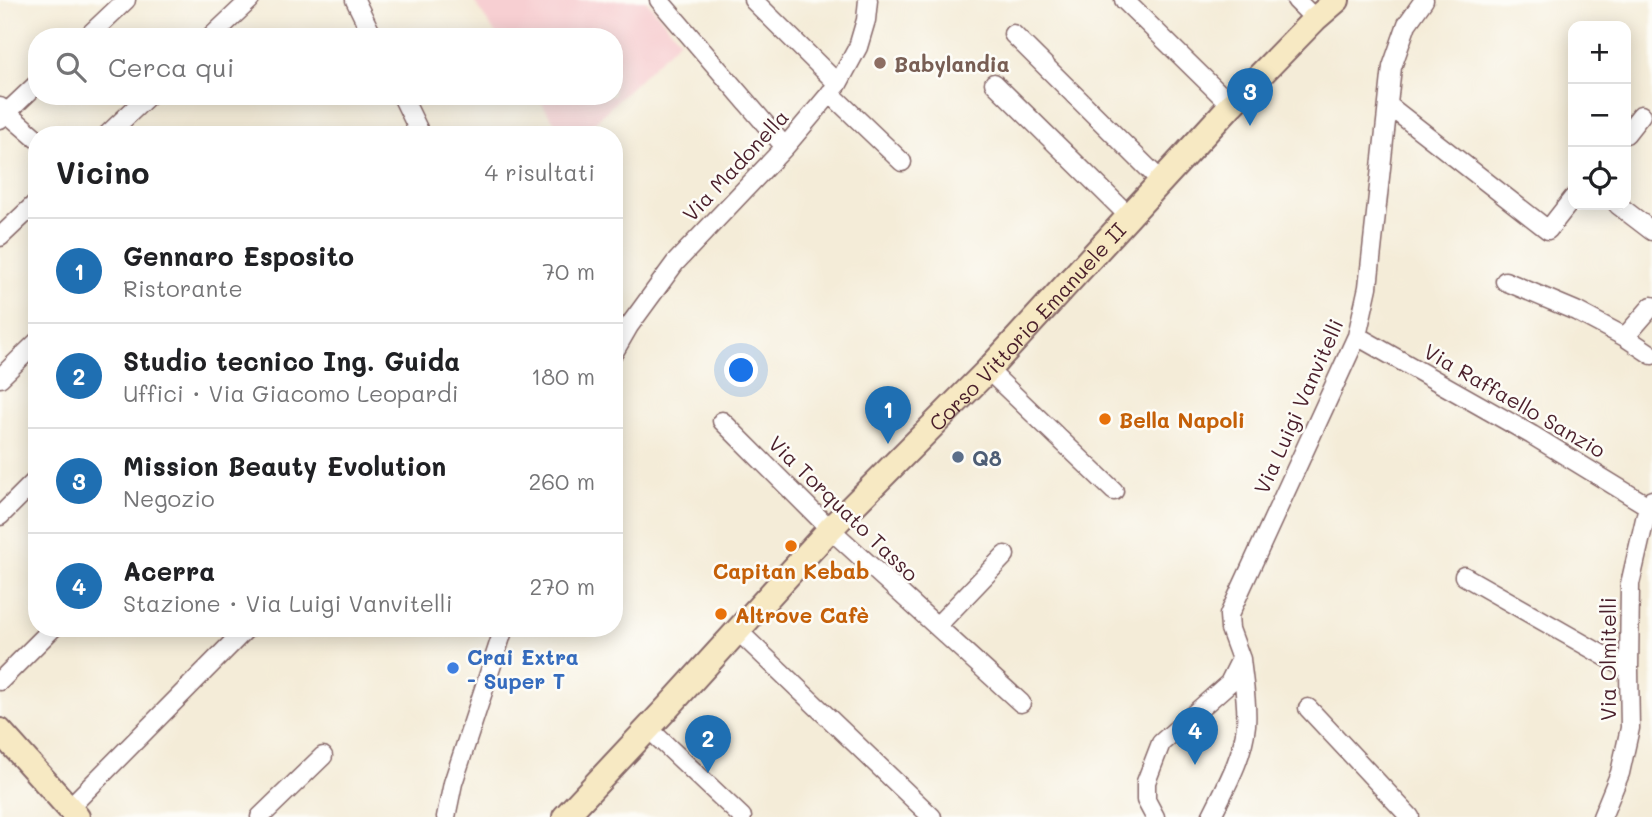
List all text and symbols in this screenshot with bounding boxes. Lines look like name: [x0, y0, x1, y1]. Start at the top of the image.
map controls: [1568, 21, 1631, 210]
button: +: [1568, 21, 1631, 84]
search box: [28, 28, 623, 105]
icon: search: [52, 48, 90, 86]
text: Cerca qui: [108, 50, 234, 84]
place label: Babylandia: [894, 50, 1010, 78]
marker: Babylandia: [872, 55, 888, 71]
pin: 3: [1227, 68, 1273, 126]
button: −: [1568, 84, 1631, 147]
street label: Via Madonella: [676, 103, 794, 227]
button: locate: [1568, 147, 1631, 210]
text: Vicino: [56, 152, 150, 192]
text: 4 risultati: [484, 157, 595, 187]
street label: Corso Vittorio Emanuele II: [922, 216, 1131, 436]
text: Gennaro Esposito: [123, 239, 354, 273]
text: 1: [74, 256, 84, 286]
text: 70 m: [542, 256, 595, 286]
text: Ristorante: [123, 273, 243, 303]
street label: Via Luigi Vanvitelli: [1247, 314, 1349, 498]
street label: Via Raffaello Sanzio: [1419, 337, 1611, 463]
text: Studio tecnico Ing. Guida: [123, 344, 460, 378]
your location: [724, 353, 758, 387]
text: 2: [73, 361, 85, 391]
text: 180 m: [531, 361, 595, 391]
text: Uffici · Via Giacomo Leopardi: [123, 378, 459, 408]
pin: 1: [865, 386, 911, 444]
place label: Bella Napoli: [1119, 406, 1245, 433]
marker: Bella Napoli: [1097, 411, 1113, 427]
street label: Via Torquato Tasso: [763, 429, 925, 587]
place label: Q8: [972, 444, 1002, 471]
text: Mission Beauty Evolution: [123, 449, 446, 483]
marker: Q8: [950, 449, 966, 465]
text: 3: [72, 466, 86, 496]
text: 260 m: [528, 466, 595, 496]
text: Negozio: [123, 483, 215, 513]
marker: Capitan Kebab: [783, 538, 799, 554]
text: Acerra: [123, 554, 215, 588]
place label: Capitan Kebab: [713, 557, 869, 584]
text: 4: [72, 571, 86, 601]
text: 270 m: [530, 571, 595, 601]
text: Stazione · Via Luigi Vanvitelli: [123, 588, 453, 618]
street label: Via Olmitelli: [1594, 597, 1621, 721]
place label: Altrove Cafè: [735, 601, 869, 628]
marker: Altrove Cafè: [713, 606, 729, 622]
place label: Crai Extra - Super T: [467, 643, 579, 694]
marker: Crai Extra - Super T: [445, 660, 461, 676]
pin: 4: [1172, 707, 1218, 765]
pin: 2: [685, 715, 731, 773]

